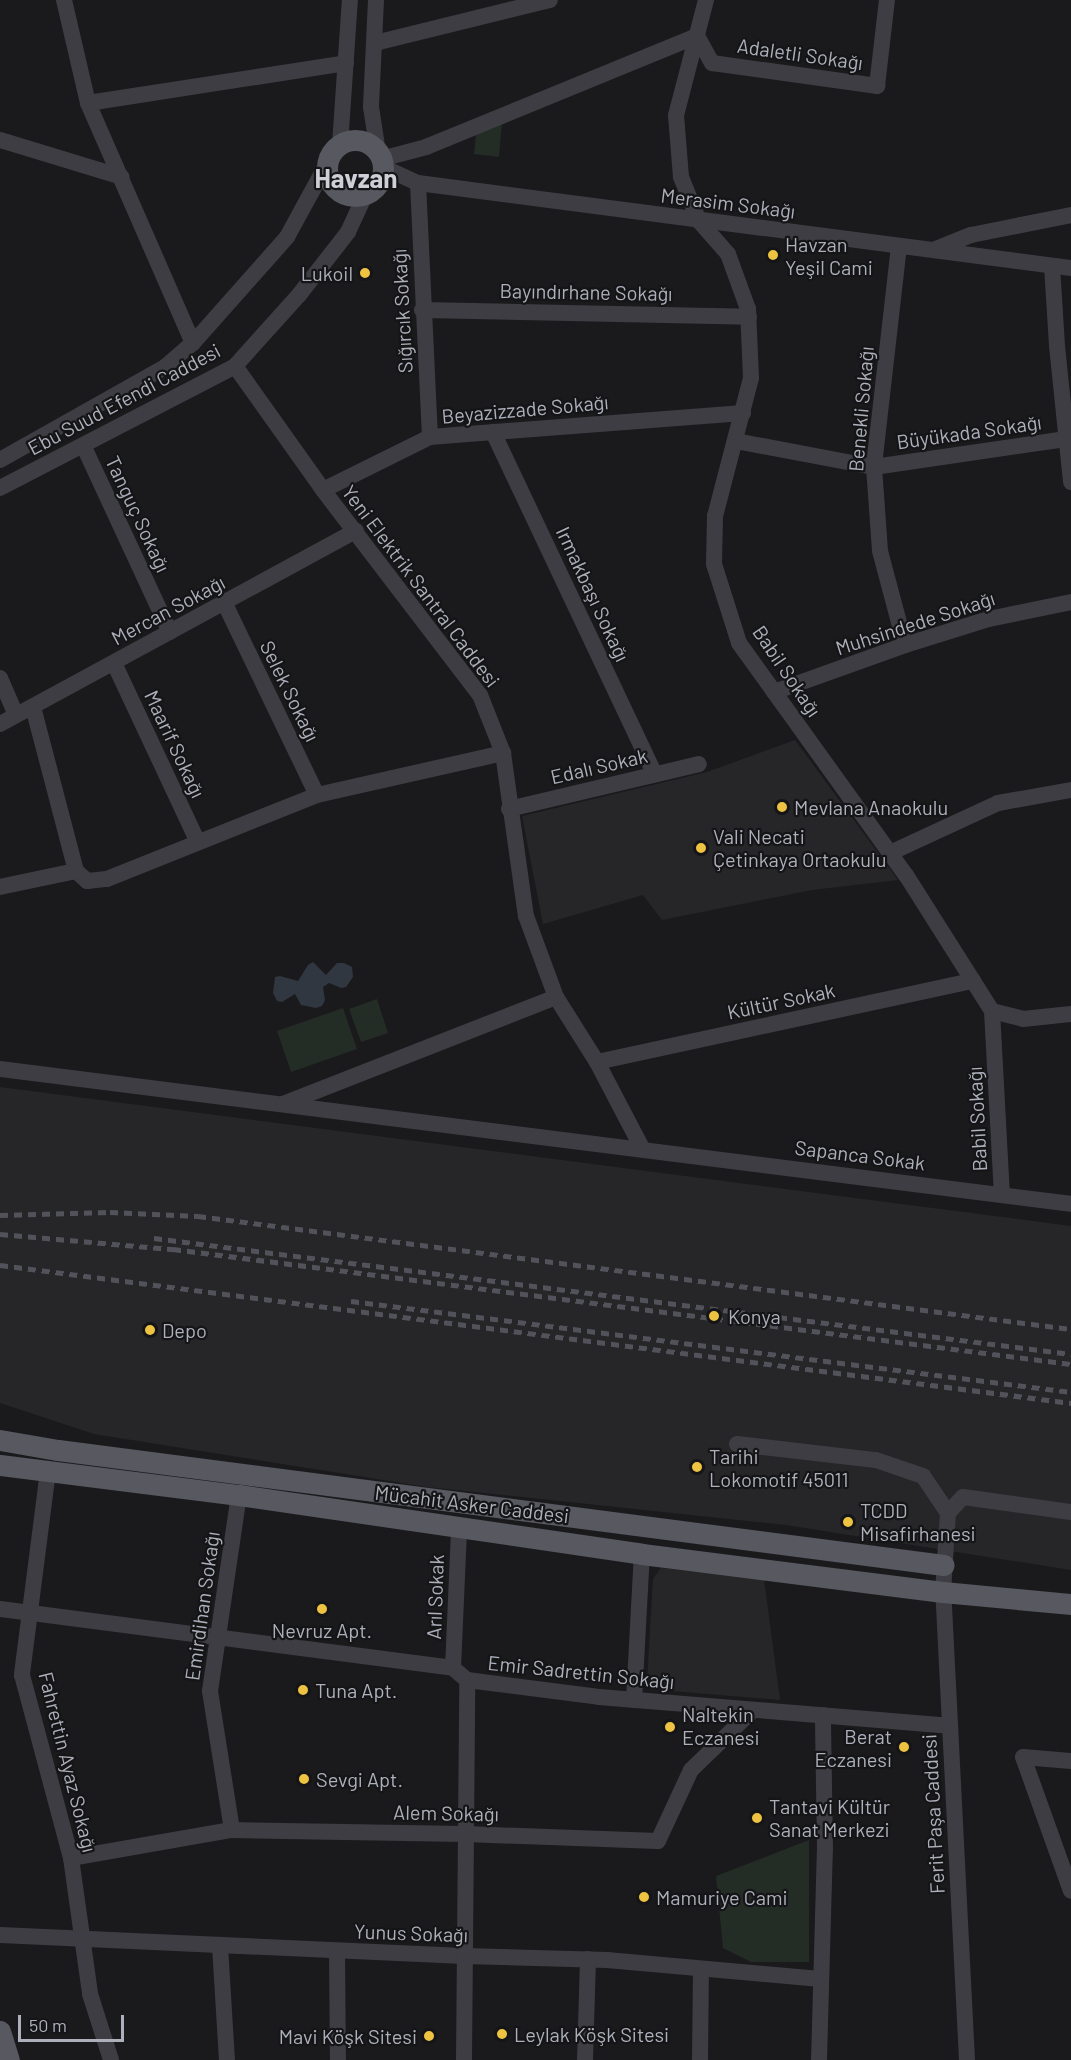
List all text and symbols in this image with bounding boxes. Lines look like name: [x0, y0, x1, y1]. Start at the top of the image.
street label: Adaletli Sokağı: [736, 33, 864, 75]
district label: Havzan: [314, 162, 398, 194]
street label: Merasim Sokağı: [659, 183, 797, 223]
place label: Havzan Yeşil Cami: [785, 232, 873, 279]
street label: Sığırcık Sokağı: [387, 248, 417, 374]
marker: Havzan Yeşil Cami: [766, 248, 780, 262]
place label: Lukoil: [301, 261, 353, 285]
marker: Lukoil: [358, 266, 372, 280]
street label: Bayındırhane Sokağı: [499, 278, 673, 306]
street label: Ebu Suud Efendi Caddesi: [24, 338, 224, 460]
street label: Benekli Sokağı: [844, 345, 878, 473]
street label: Beyazizzade Sokağı: [441, 390, 609, 428]
street label: Büyükada Sokağı: [895, 410, 1043, 454]
street label: Tanguç Sokağı: [101, 452, 175, 576]
street label: Yeni Elektrik Santral Caddesi: [337, 480, 505, 692]
street label: Irmakbaşı Sokağı: [551, 523, 635, 665]
street label: Mercan Sokağı: [107, 570, 229, 650]
street label: Muhsindede Sokağı: [832, 586, 998, 660]
street label: Babil Sokağı: [748, 621, 826, 721]
street label: Selek Sokağı: [255, 637, 325, 745]
street label: Maarif Sokağı: [140, 686, 210, 802]
street label: Edalı Sokak: [548, 743, 650, 789]
place label: Mevlana Anaokulu: [794, 795, 948, 819]
marker: Mevlana Anaokulu: [775, 800, 789, 814]
place label: Vali Necati Çetinkaya Ortaokulu: [713, 825, 886, 872]
marker: Vali Necati Çetinkaya Ortaokulu: [694, 841, 708, 855]
street label: Kültür Sokak: [725, 978, 837, 1024]
street label: Babil Sokağı: [962, 1066, 992, 1172]
street label: Sapanca Sokak: [794, 1135, 926, 1175]
place label: Konya: [728, 1304, 781, 1328]
marker: Konya: [705, 1307, 723, 1325]
place label: Depo: [162, 1318, 207, 1342]
marker: Depo: [143, 1323, 157, 1337]
place label: Tarihi Lokomotif 45011: [709, 1444, 849, 1491]
marker: Tarihi Lokomotif 45011: [690, 1460, 704, 1474]
street label: Mücahit Asker Caddesi: [374, 1480, 570, 1528]
place label: TCDD Misafirhanesi: [860, 1498, 976, 1545]
marker: TCDD Misafirhanesi: [841, 1515, 855, 1529]
street label: Emirdihan Sokağı: [180, 1530, 224, 1682]
street label: Arıl Sokak: [422, 1554, 448, 1640]
marker: Nevruz Apt.: [315, 1602, 329, 1616]
place label: Nevruz Apt.: [272, 1618, 372, 1642]
street label: Emir Sadrettin Sokağı: [486, 1650, 676, 1694]
street label: Fahrettin Ayaz Sokağı: [34, 1669, 102, 1855]
place label: Tuna Apt.: [315, 1678, 397, 1702]
marker: Tuna Apt.: [296, 1683, 310, 1697]
place label: Naltekin Eczanesi: [682, 1703, 760, 1750]
marker: Naltekin Eczanesi: [663, 1720, 677, 1734]
place label: Berat Eczanesi: [814, 1724, 892, 1771]
street label: Ferit Paşa Caddesi: [917, 1733, 949, 1895]
marker: Berat Eczanesi: [897, 1740, 911, 1754]
place label: Sevgi Apt.: [316, 1767, 403, 1791]
marker: Sevgi Apt.: [297, 1772, 311, 1786]
place label: Tantavi Kültür Sanat Merkezi: [769, 1794, 890, 1841]
street label: Alem Sokağı: [393, 1800, 499, 1826]
marker: Tantavi Kültür Sanat Merkezi: [750, 1811, 764, 1825]
place label: Mamuriye Cami: [656, 1885, 788, 1909]
marker: Mamuriye Cami: [637, 1890, 651, 1904]
street label: Yunus Sokağı: [354, 1919, 468, 1947]
scale bar: [21, 2003, 128, 2041]
text: 50 m: [29, 2014, 67, 2036]
place label: Leylak Köşk Sitesi: [514, 2022, 669, 2046]
place label: Mavi Köşk Sitesi: [279, 2024, 417, 2048]
marker: Leylak Köşk Sitesi: [495, 2027, 509, 2041]
marker: Mavi Köşk Sitesi: [422, 2029, 436, 2043]

